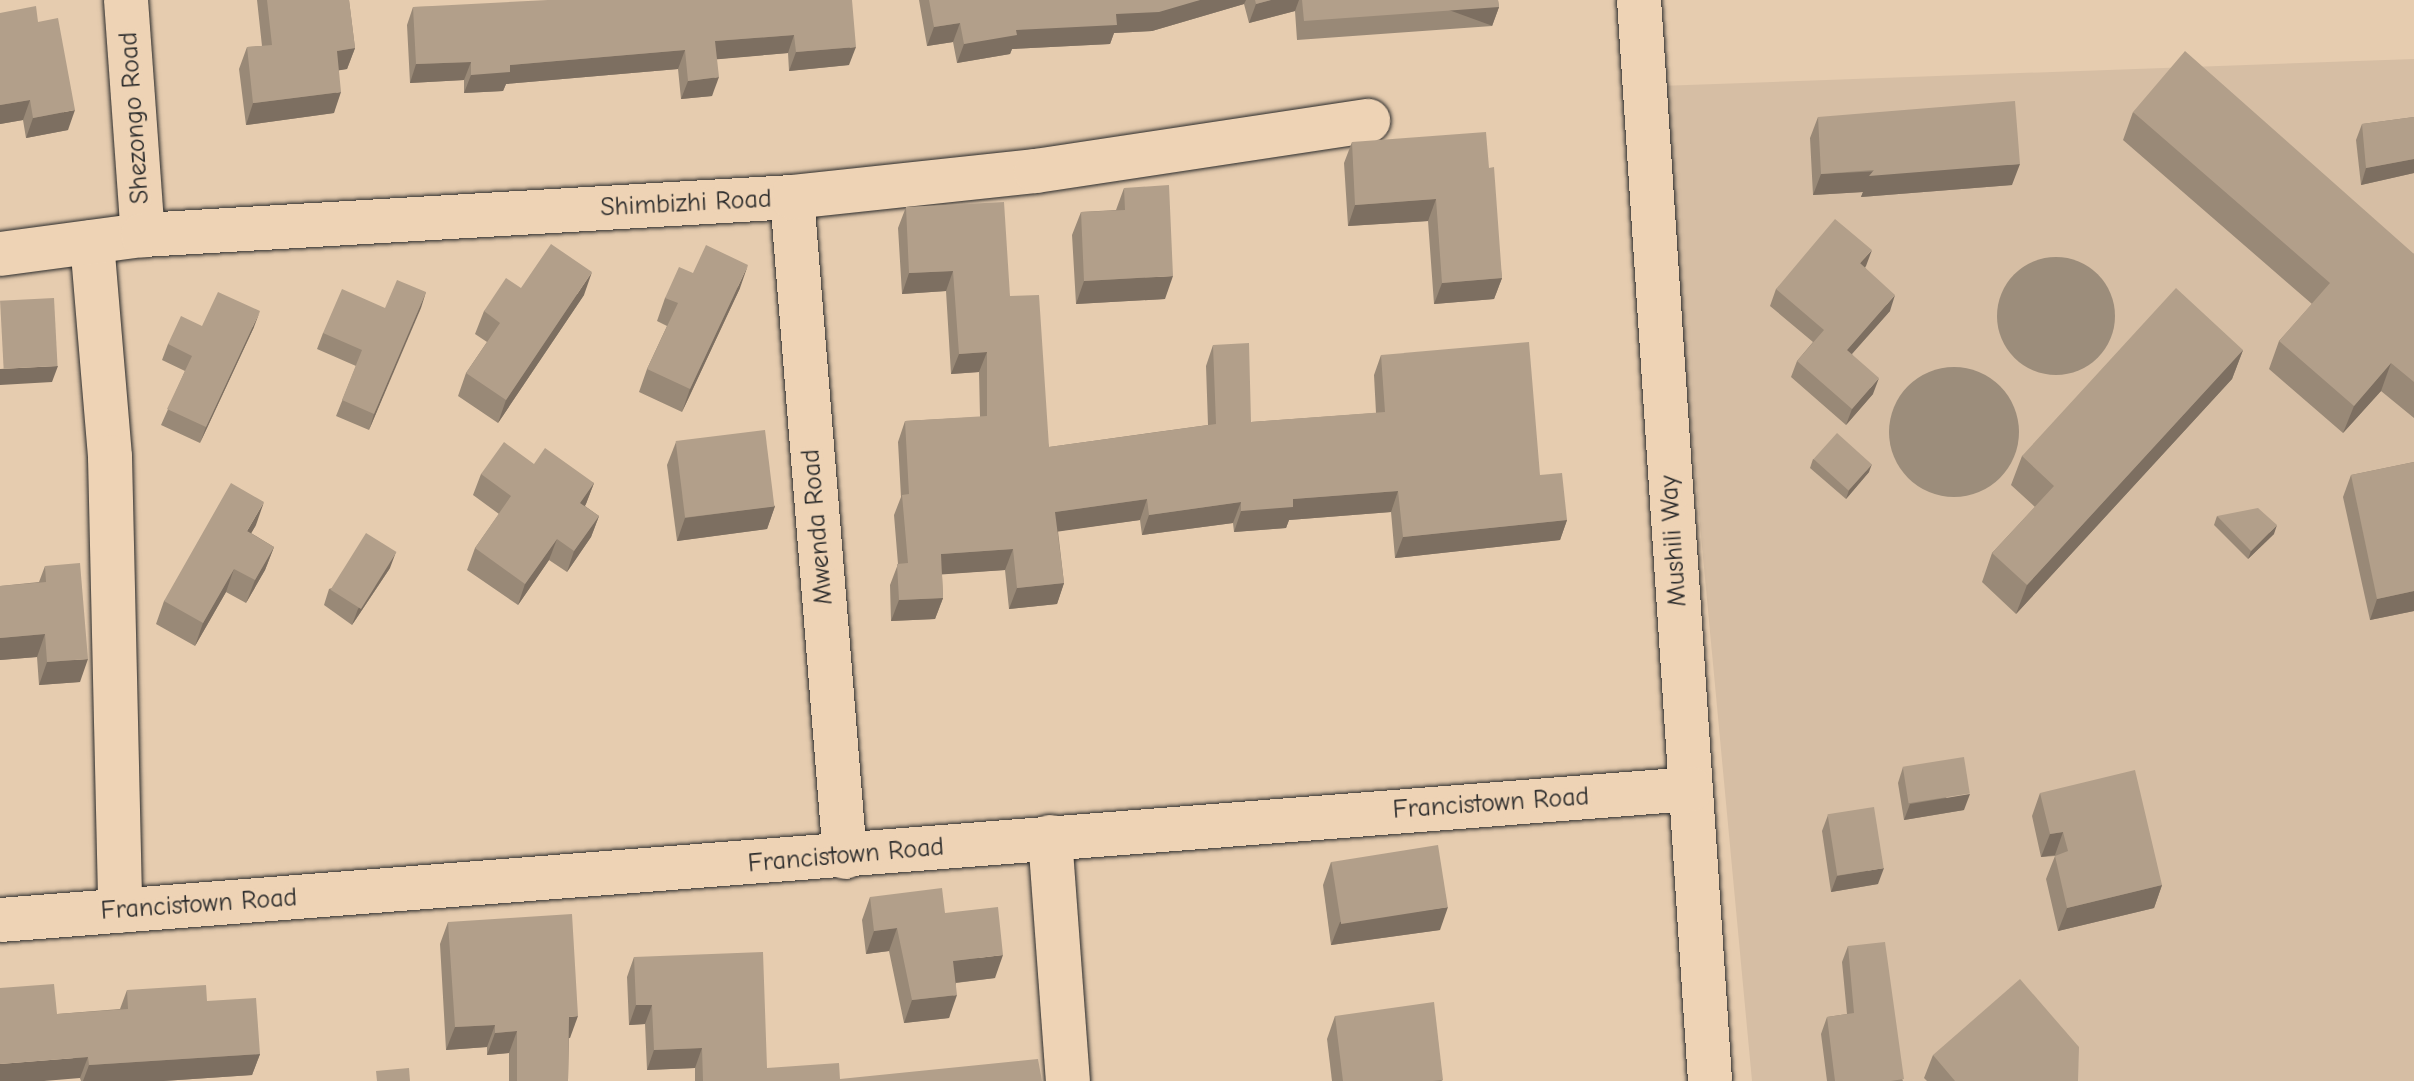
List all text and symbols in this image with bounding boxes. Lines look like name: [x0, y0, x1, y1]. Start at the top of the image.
street label: Shezongo Road: [113, 31, 157, 205]
street label: Shimbizhi Road: [600, 184, 772, 224]
street label: Mwenda Road: [796, 448, 840, 606]
street label: Mushili Way: [1654, 474, 1694, 608]
street label: Francistown Road: [1392, 782, 1590, 826]
street label: Francistown Road: [747, 832, 945, 880]
street label: Francistown Road: [100, 883, 298, 927]

